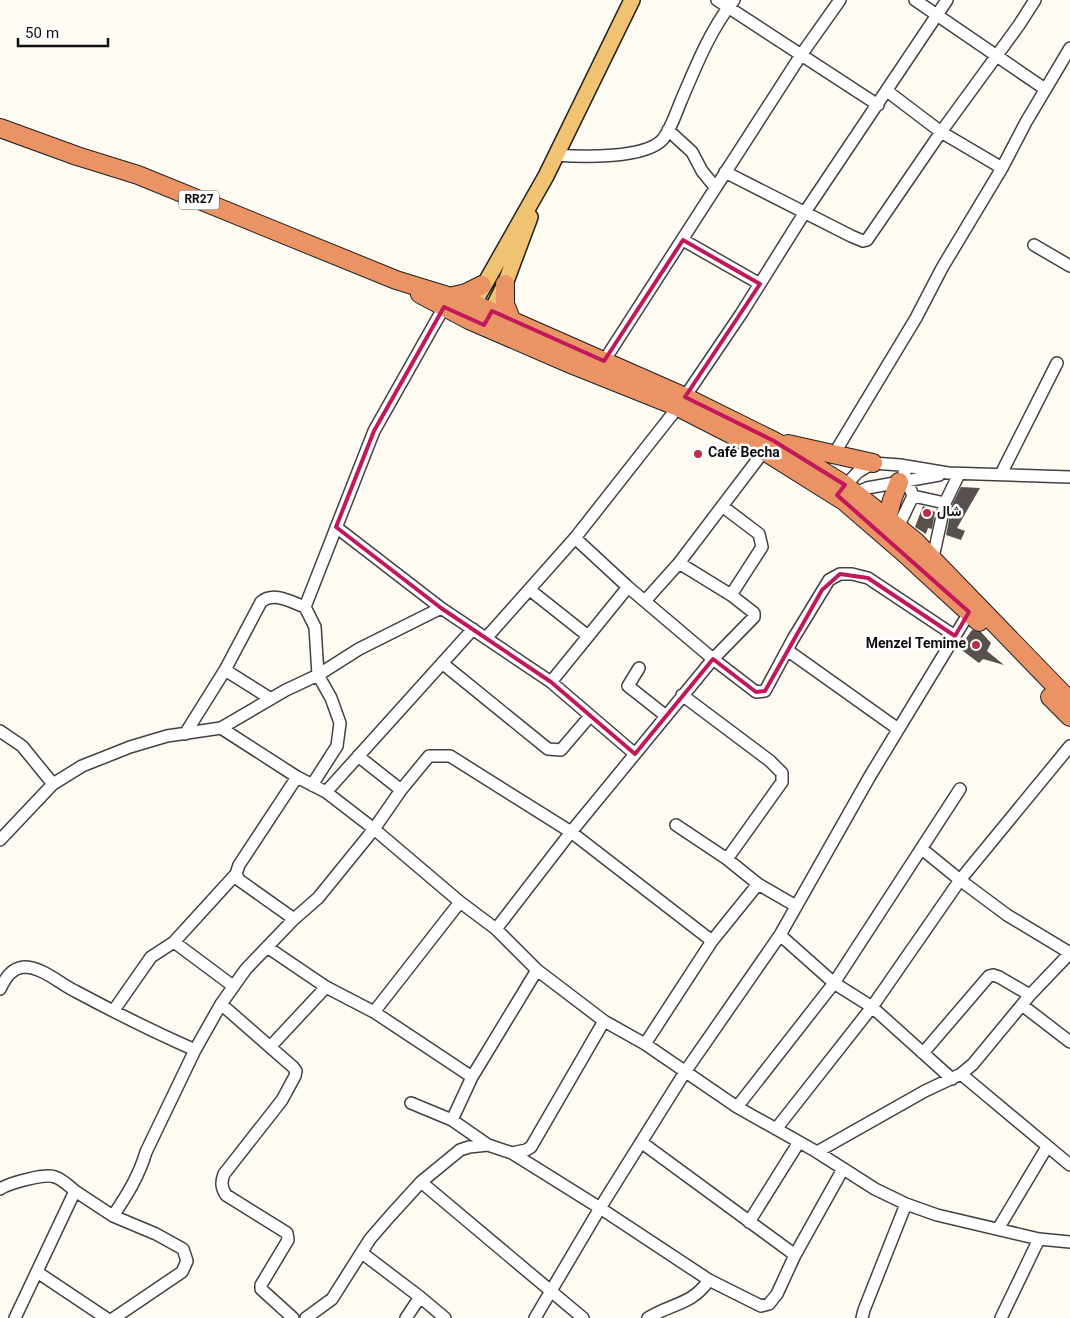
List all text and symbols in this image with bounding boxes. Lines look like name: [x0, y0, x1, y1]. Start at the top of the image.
scale bar: [18, 15, 108, 47]
text: 50 m: [25, 23, 59, 46]
road number: RR27: [179, 190, 219, 210]
place label: Café Becha: [708, 443, 780, 465]
marker: Café Becha: [692, 448, 704, 460]
place label: شال: [937, 502, 961, 524]
marker: شال: [921, 507, 933, 519]
place label: Menzel Temime: [866, 634, 966, 656]
marker: Menzel Temime: [970, 639, 982, 651]

